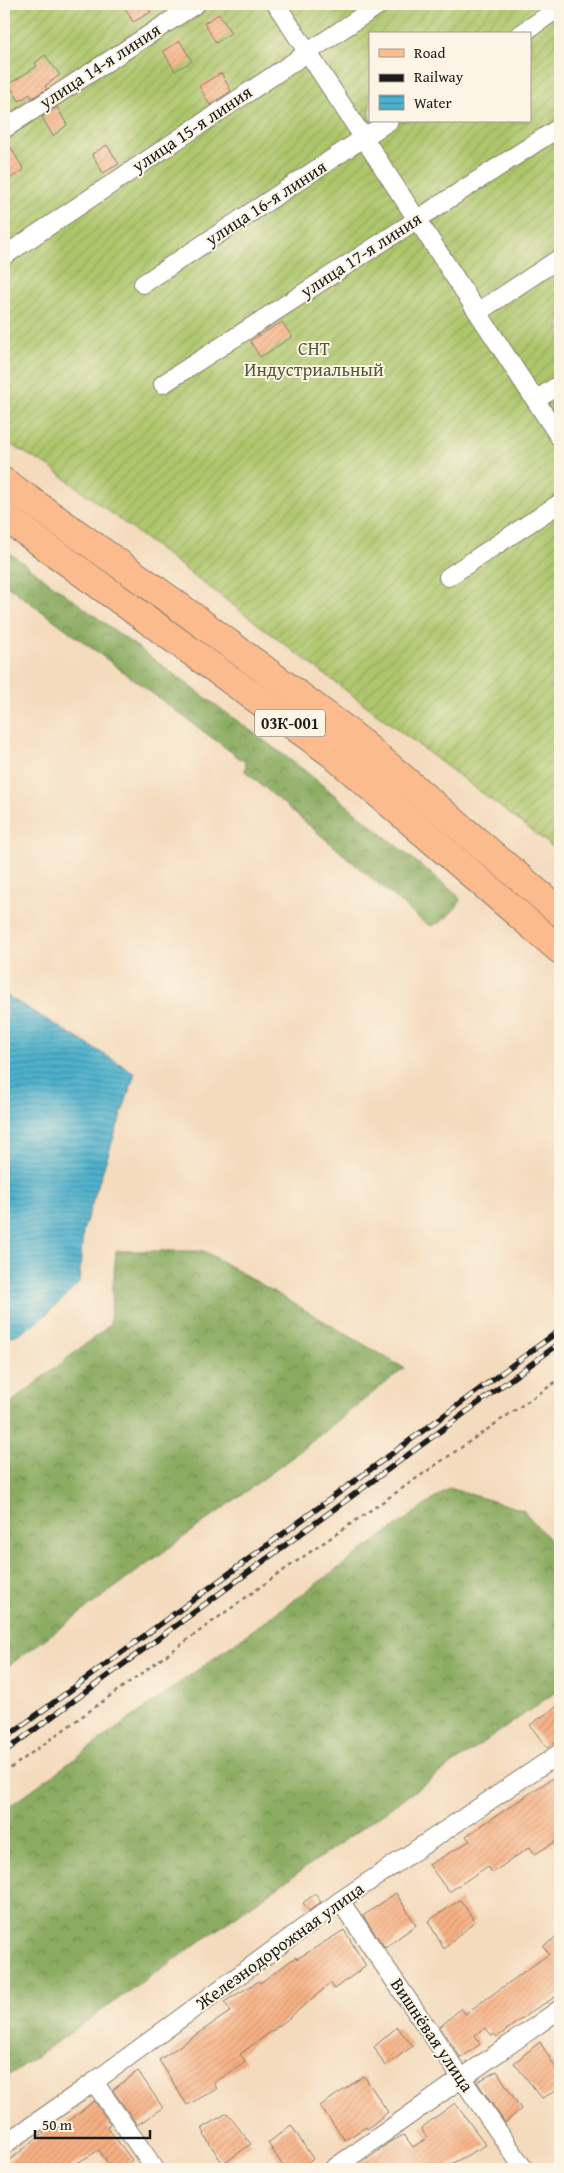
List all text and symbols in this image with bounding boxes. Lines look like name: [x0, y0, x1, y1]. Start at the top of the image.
street label: улица 14-я линия: [33, 16, 166, 116]
legend: [369, 32, 532, 122]
text: Road: [414, 42, 445, 63]
text: Railway: [414, 66, 464, 87]
street label: улица 15-я линия: [125, 78, 257, 179]
text: Water: [414, 92, 452, 113]
street label: улица 16-я линия: [199, 153, 332, 253]
street label: улица 17-я линия: [294, 205, 427, 305]
park label: СНТ Индустриальный: [244, 335, 384, 383]
road number: 03К-001: [255, 710, 325, 736]
street label: Железнодорожная улица: [189, 1875, 370, 2016]
street label: Вишнёвая улица: [384, 1972, 481, 2098]
scale bar: [35, 2108, 150, 2140]
text: 50 m: [42, 2114, 73, 2135]

